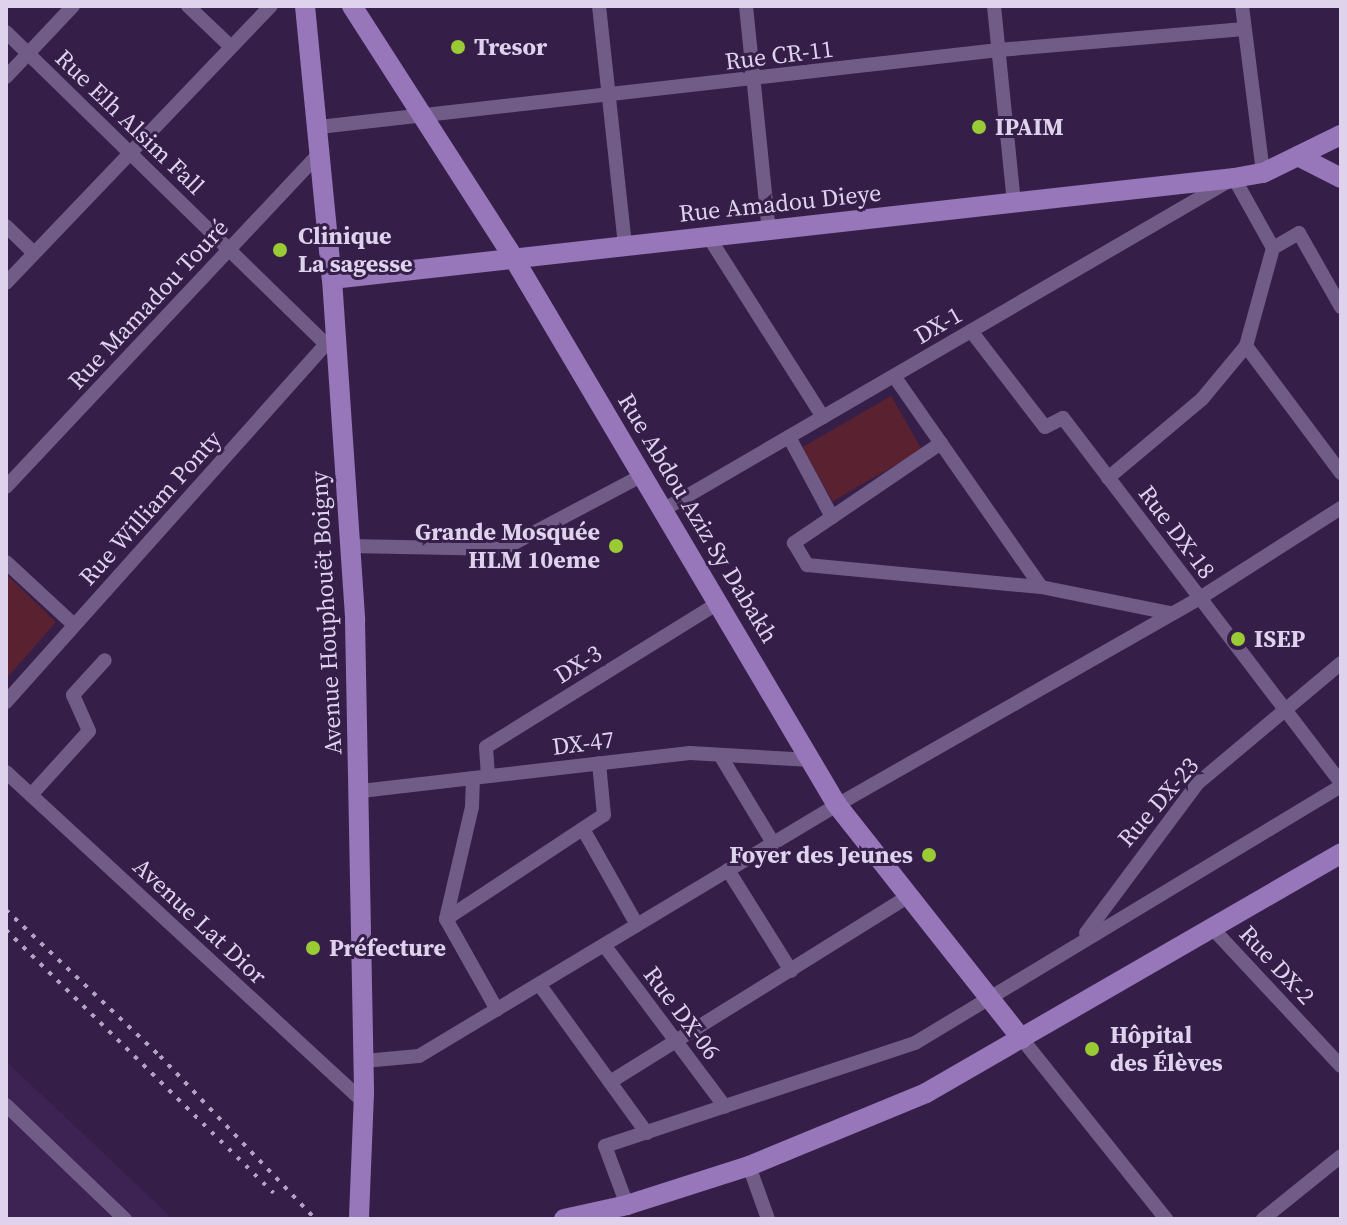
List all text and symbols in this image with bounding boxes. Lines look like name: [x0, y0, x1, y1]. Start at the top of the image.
place label: Tresor: [474, 33, 547, 61]
street label: Rue CR-11: [723, 34, 835, 76]
marker: Tresor: [449, 38, 467, 56]
street label: Rue Elh Alsim Fall: [50, 44, 210, 200]
place label: IPAIM: [995, 113, 1064, 141]
marker: IPAIM: [970, 118, 988, 136]
street label: Rue Amadou Dieye: [678, 178, 882, 228]
street label: Rue Mamadou Touré: [62, 213, 234, 395]
place label: Clinique La sagesse: [298, 222, 413, 278]
marker: Clinique La sagesse: [269, 239, 291, 261]
street label: DX-1: [909, 300, 967, 350]
street label: Rue Abdou Aziz Sy Dabakh: [612, 388, 784, 648]
street label: Rue William Ponty: [73, 424, 227, 592]
street label: Avenue Houphouët Boigny: [304, 470, 348, 756]
street label: Rue DX-18: [1133, 480, 1221, 584]
place label: Grande Mosquée HLM 10eme: [415, 518, 600, 574]
marker: Grande Mosquée HLM 10eme: [607, 537, 625, 555]
place label: ISEP: [1254, 625, 1305, 653]
marker: ISEP: [1229, 630, 1247, 648]
street label: DX-3: [549, 638, 607, 690]
street label: DX-47: [550, 725, 616, 761]
street label: Rue DX-23: [1111, 751, 1205, 853]
place label: Foyer des Jeunes: [729, 841, 913, 869]
marker: Foyer des Jeunes: [920, 846, 938, 864]
street label: Avenue Lat Dior: [127, 852, 273, 990]
street label: Rue DX-2: [1233, 920, 1321, 1010]
place label: Préfecture: [329, 934, 446, 962]
marker: Préfecture: [304, 939, 322, 957]
street label: Rue DX-06: [638, 961, 726, 1065]
place label: Hôpital des Élèves: [1110, 1021, 1223, 1077]
marker: Hôpital des Élèves: [1081, 1038, 1103, 1060]

